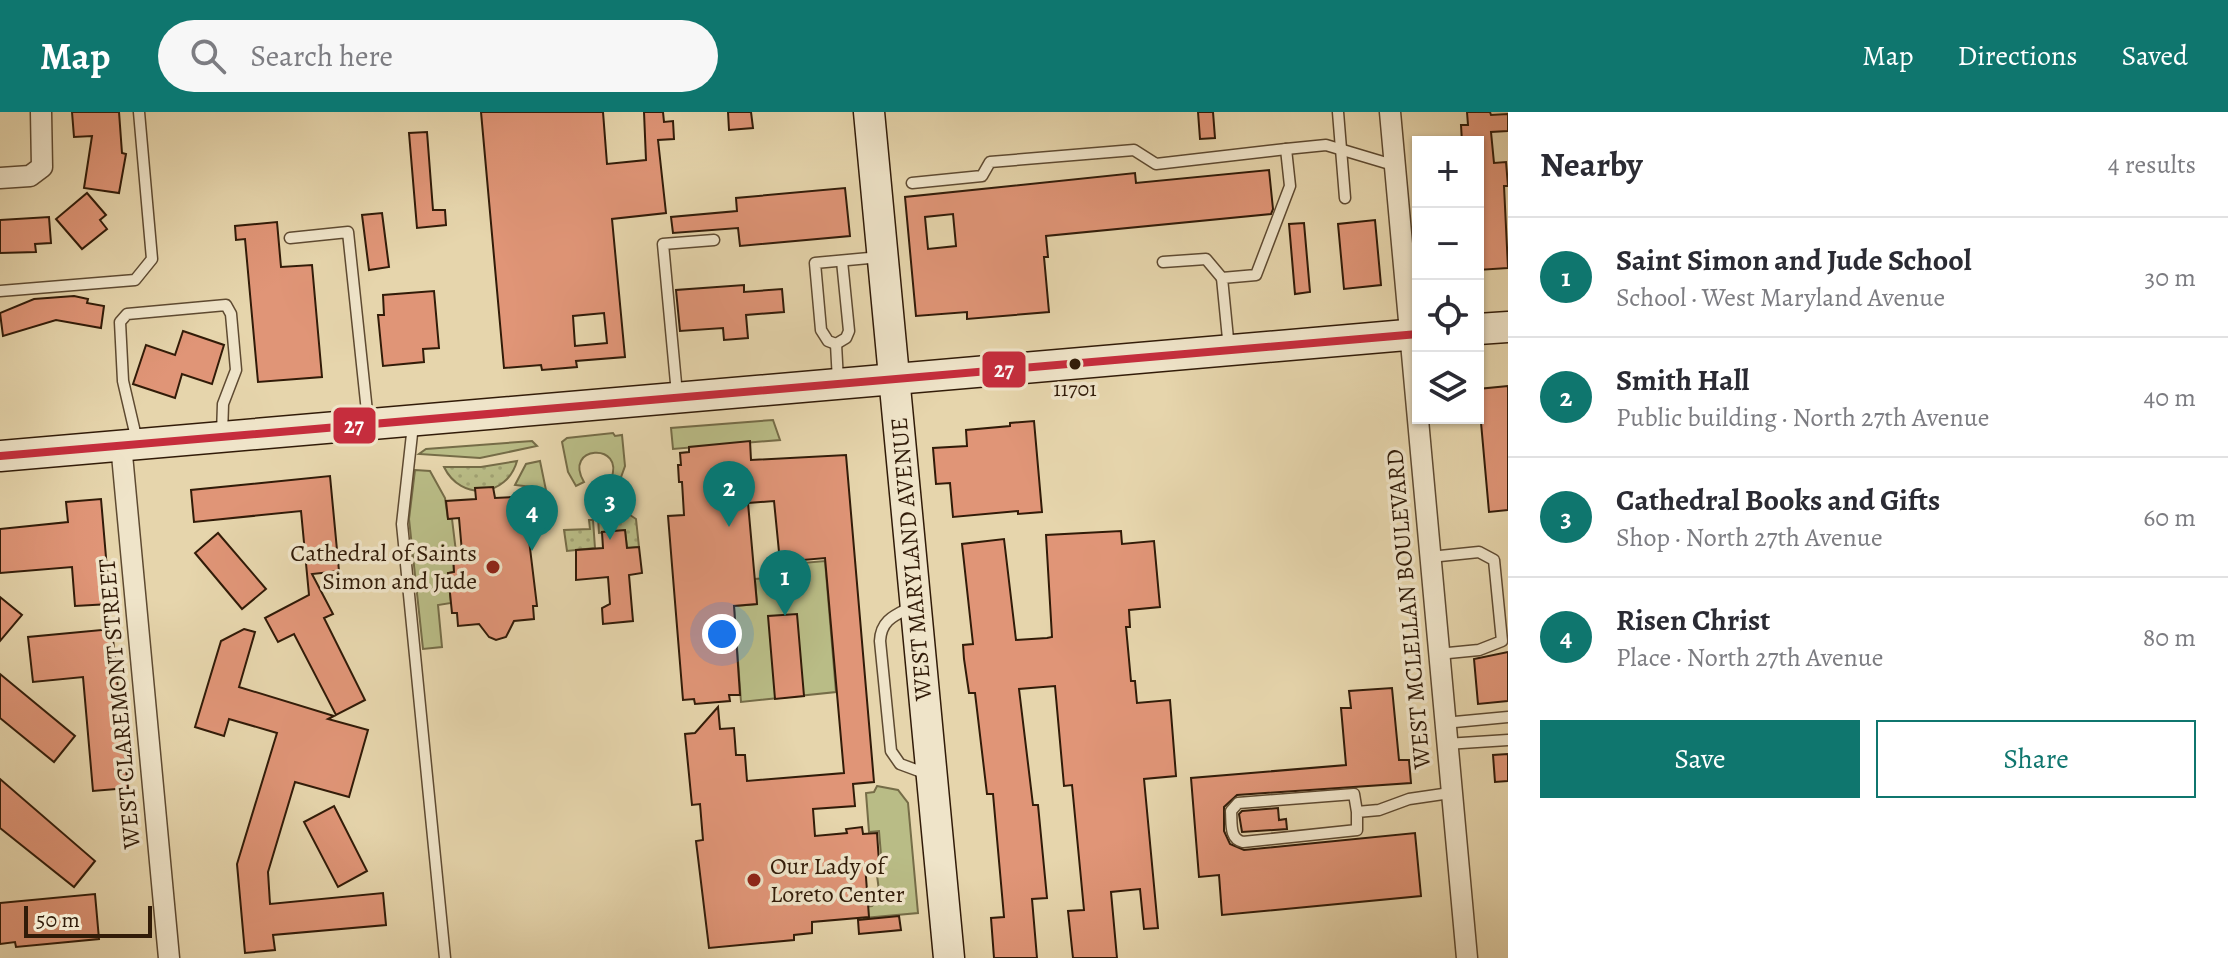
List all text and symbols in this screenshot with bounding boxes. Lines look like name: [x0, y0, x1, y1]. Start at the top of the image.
search box: [158, 20, 718, 92]
text: Map: [40, 30, 110, 82]
icon: search: [186, 34, 230, 78]
text: Search here: [250, 36, 393, 76]
text: Map: [1862, 37, 1913, 75]
text: Directions: [1957, 37, 2078, 75]
text: Saved: [2122, 37, 2188, 75]
map controls: [1412, 136, 1484, 424]
button: +: [1412, 136, 1484, 208]
text: Nearby: [1540, 141, 1643, 188]
text: 4 results: [2108, 147, 2196, 182]
button: −: [1412, 208, 1484, 280]
text: Saint Simon and Jude School: [1616, 240, 1972, 280]
text: 1: [1561, 260, 1571, 295]
text: 30 m: [2145, 260, 2196, 295]
button: locate: [1412, 280, 1484, 352]
text: School · West Maryland Avenue: [1616, 280, 1945, 315]
line badge: 27: [981, 350, 1027, 389]
button: layers: [1412, 352, 1484, 424]
text: 27: [994, 355, 1015, 385]
marker: 11701: [1067, 356, 1083, 372]
text: Smith Hall: [1616, 360, 1749, 400]
place label: 11701: [1053, 374, 1097, 404]
text: 2: [1560, 380, 1572, 415]
text: 40 m: [2144, 380, 2196, 415]
text: Public building · North 27th Avenue: [1616, 400, 1989, 435]
line badge: 27: [332, 406, 377, 445]
text: 27: [344, 411, 365, 441]
street label: WEST MARYLAND AVENUE: [883, 416, 939, 703]
street label: WEST MCLELLAN BOULEVARD: [1378, 448, 1438, 771]
pin: 2: [703, 461, 755, 527]
pin: 3: [584, 474, 636, 540]
text: Cathedral Books and Gifts: [1616, 480, 1940, 520]
pin: 4: [506, 485, 558, 551]
text: 3: [1560, 500, 1572, 535]
text: 60 m: [2143, 500, 2196, 535]
text: Shop · North 27th Avenue: [1616, 520, 1883, 555]
place label: Cathedral of Saints Simon and Jude: [290, 537, 477, 597]
pin: 1: [759, 550, 811, 616]
street label: WEST CLAREMONT STREET: [90, 558, 148, 851]
marker: Cathedral of Saints Simon and Jude: [484, 558, 502, 576]
text: Risen Christ: [1616, 600, 1770, 640]
your location: [702, 614, 742, 654]
text: 4: [1560, 620, 1572, 655]
text: 80 m: [2143, 620, 2196, 655]
text: Place · North 27th Avenue: [1616, 640, 1884, 675]
button: Save: [1540, 720, 1860, 798]
button: Share: [1876, 720, 2196, 798]
place label: Our Lady of Loreto Center: [770, 850, 905, 910]
marker: Our Lady of Loreto Center: [745, 871, 763, 889]
scale bar: [24, 902, 152, 938]
text: 50 m: [36, 905, 80, 935]

